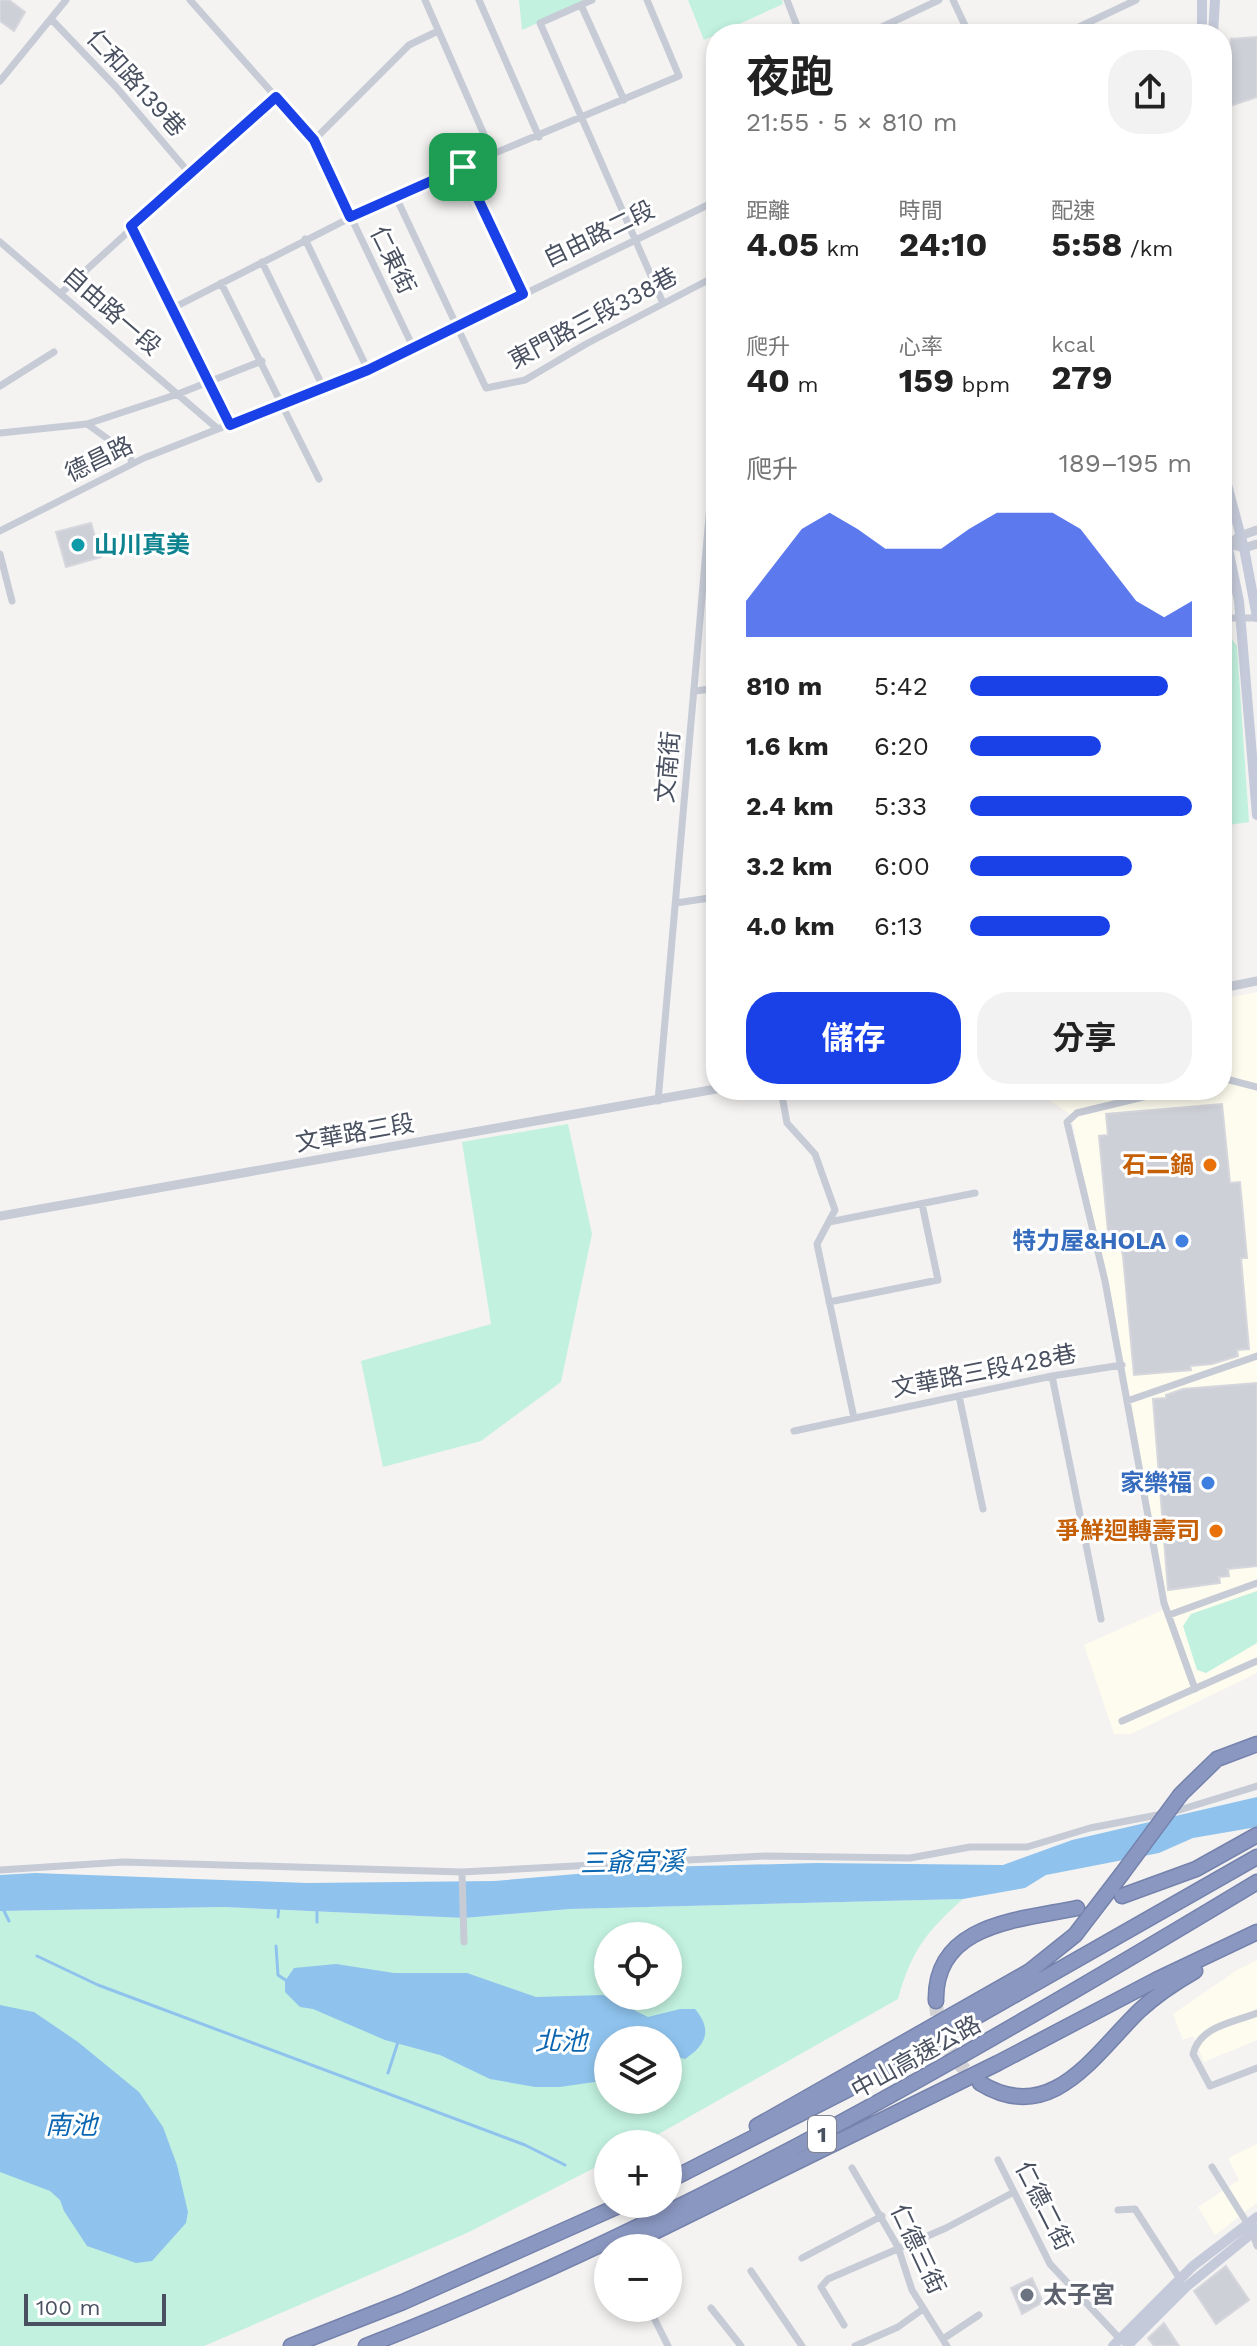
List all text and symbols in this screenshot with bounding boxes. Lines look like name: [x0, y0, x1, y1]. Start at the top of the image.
street label: 仁和路139巷: [81, 24, 191, 142]
button: share: [1108, 50, 1192, 134]
text: 夜跑: [746, 51, 834, 103]
text: 21:55 · 5 × 810 m: [746, 107, 957, 137]
pin: [429, 133, 497, 201]
icon: arrive: [441, 145, 485, 189]
street label: 自由路二段: [539, 195, 659, 273]
text: 距離: [746, 198, 790, 223]
text: 時間: [899, 198, 943, 223]
text: 配速: [1051, 198, 1095, 223]
street label: 仁東街: [365, 222, 421, 298]
text: 4.05: [746, 224, 819, 264]
text: 24:10: [899, 224, 987, 264]
text: 5:58: [1051, 224, 1123, 264]
text: km: [819, 236, 860, 261]
text: /km: [1123, 236, 1173, 261]
street label: 自由路一段: [58, 261, 166, 361]
street label: 東門路三段338巷: [504, 262, 682, 374]
text: kcal: [1051, 332, 1095, 357]
text: 爬升: [746, 334, 790, 359]
text: 心率: [899, 334, 943, 359]
text: 279: [1051, 357, 1113, 397]
text: 40: [746, 360, 790, 400]
text: 159: [899, 360, 954, 400]
text: m: [790, 372, 818, 397]
text: bpm: [954, 372, 1010, 397]
street label: 德昌路: [61, 431, 137, 487]
text: 189–195 m: [1059, 448, 1192, 478]
text: 爬升: [746, 454, 798, 484]
place label: 山川真美: [94, 531, 190, 559]
marker: 山川真美: [69, 536, 87, 554]
text: 810 m: [746, 671, 822, 701]
text: 5:42: [874, 671, 928, 701]
street label: 文南街: [651, 730, 685, 804]
text: 1.6 km: [746, 731, 829, 761]
text: 6:20: [874, 731, 929, 761]
text: 2.4 km: [746, 791, 834, 821]
text: 5:33: [874, 791, 927, 821]
text: 3.2 km: [746, 851, 833, 881]
text: 6:00: [874, 851, 930, 881]
text: 4.0 km: [746, 911, 835, 941]
text: 6:13: [874, 911, 923, 941]
button: 儲存: [746, 992, 961, 1084]
button: 分享: [977, 992, 1192, 1084]
street label: 文華路三段: [293, 1109, 417, 1157]
place label: 石二鍋: [1122, 1151, 1194, 1179]
marker: 石二鍋: [1201, 1156, 1219, 1174]
place label: 特力屋&HOLA: [1012, 1227, 1167, 1255]
marker: 特力屋&HOLA: [1173, 1232, 1191, 1250]
street label: 文華路三段428巷: [889, 1339, 1079, 1403]
place label: 家樂福: [1120, 1469, 1192, 1497]
marker: 家樂福: [1199, 1474, 1217, 1492]
place label: 爭鮮迴轉壽司: [1056, 1517, 1200, 1545]
marker: 爭鮮迴轉壽司: [1207, 1522, 1225, 1540]
water label: 三爺宮溪: [580, 1846, 688, 1878]
map controls: [594, 1922, 682, 2322]
button: locate: [594, 1922, 682, 2010]
street label: 中山高速公路: [846, 2010, 986, 2104]
water label: 北池: [535, 2026, 590, 2056]
button: layers: [594, 2026, 682, 2114]
water label: 南池: [45, 2110, 100, 2140]
road number: 1: [808, 2116, 836, 2152]
button: +: [594, 2130, 682, 2218]
street label: 仁德二街: [1010, 2157, 1078, 2255]
street label: 仁德三街: [885, 2200, 951, 2298]
button: −: [594, 2234, 682, 2322]
place label: 太子宮: [1043, 2281, 1115, 2309]
marker: 太子宮: [1018, 2286, 1036, 2304]
scale bar: [24, 2290, 166, 2326]
text: 100 m: [36, 2295, 100, 2320]

